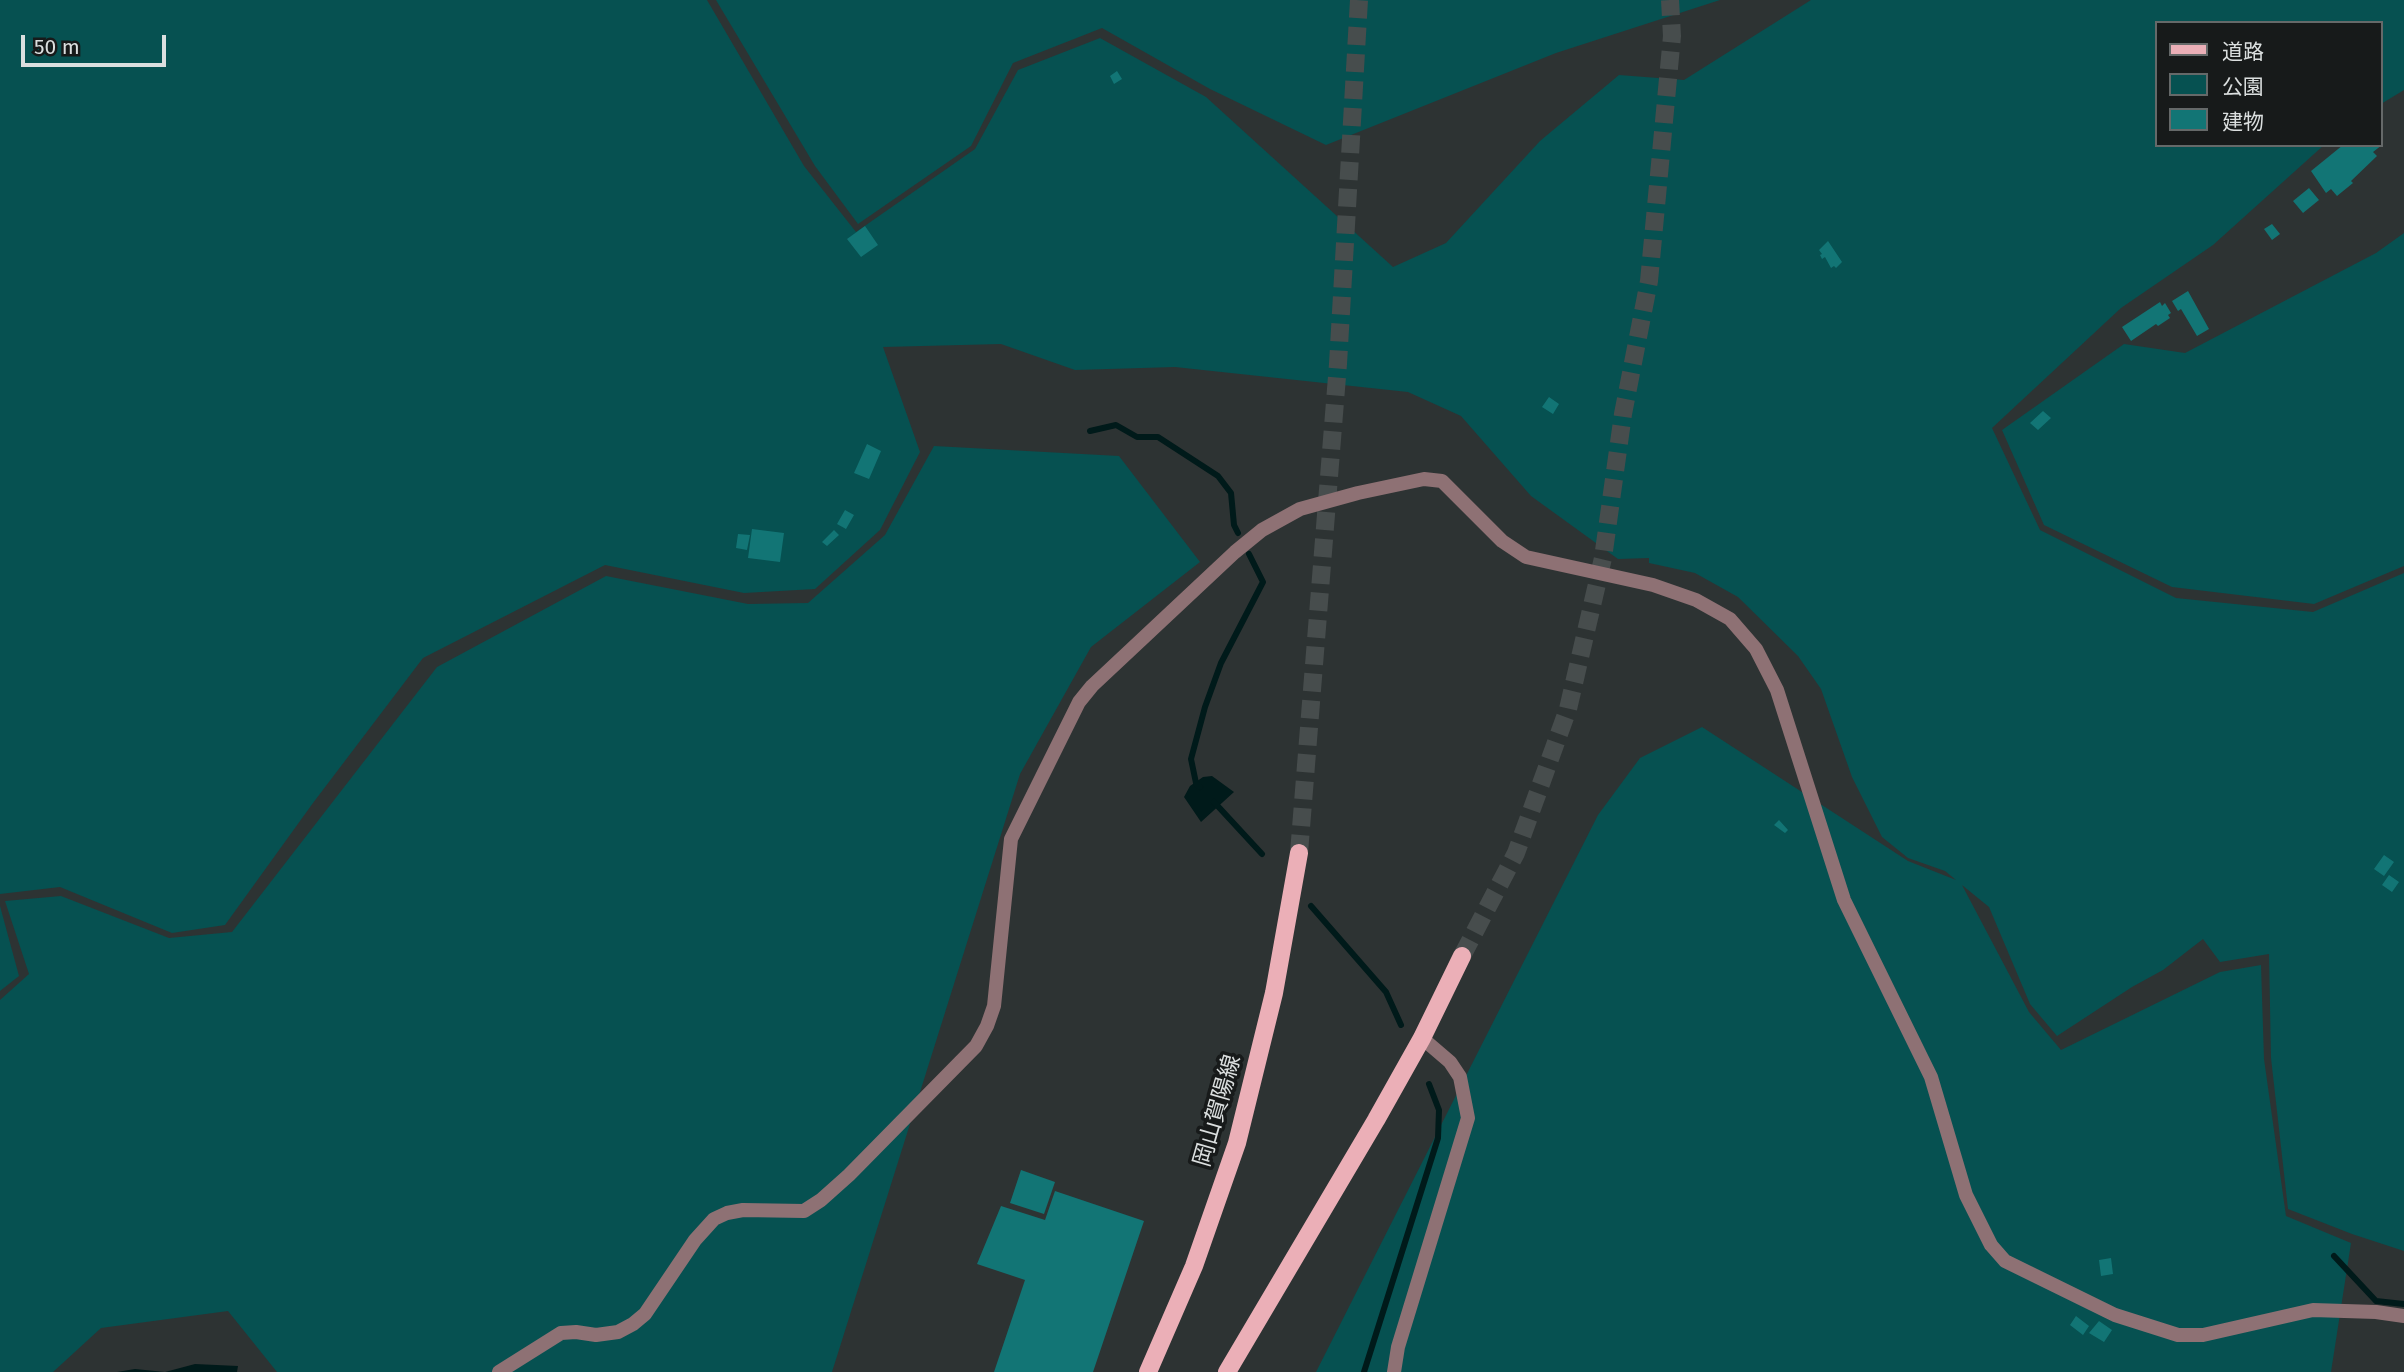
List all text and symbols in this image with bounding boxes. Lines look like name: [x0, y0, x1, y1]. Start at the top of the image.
scale bar: [24, 21, 170, 65]
legend: [2156, 21, 2383, 147]
text: 50 m: [34, 34, 80, 60]
text: 道路: [2222, 39, 2264, 65]
text: 公園: [2222, 74, 2264, 100]
text: 建物: [2222, 109, 2264, 135]
street label: 岡山賀陽線: [1189, 1052, 1247, 1170]

